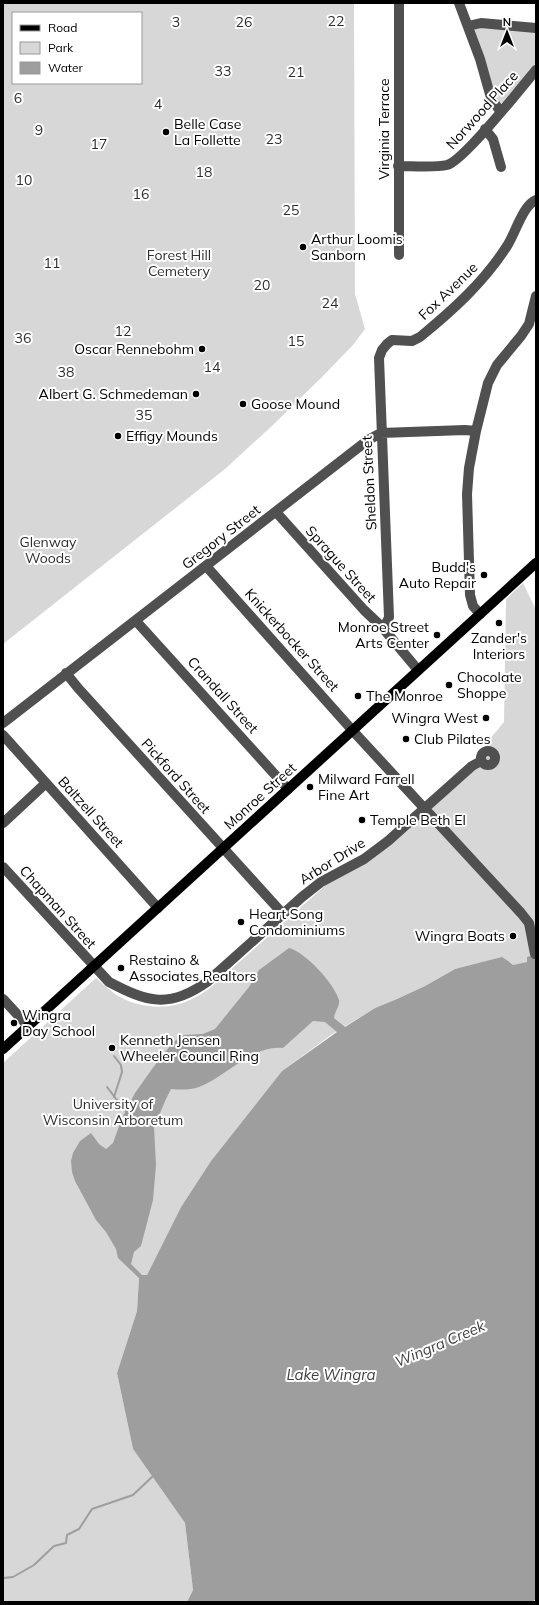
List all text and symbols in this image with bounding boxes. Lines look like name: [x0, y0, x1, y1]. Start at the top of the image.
legend: [12, 12, 142, 84]
park label: 22: [328, 12, 344, 30]
north arrow: [487, 12, 527, 52]
park label: 3: [172, 13, 180, 31]
park label: 26: [236, 13, 252, 31]
text: N: [503, 15, 511, 29]
text: Road: [48, 20, 77, 35]
text: Park: [48, 40, 74, 55]
text: Water: [48, 60, 84, 75]
park label: 33: [215, 62, 231, 80]
park label: 21: [288, 63, 304, 81]
street label: Norwood Place: [442, 67, 522, 153]
street label: Virginia Terrace: [375, 78, 393, 180]
park label: 6: [14, 89, 22, 107]
park label: 4: [154, 95, 163, 113]
place label: Belle Case La Follette: [174, 115, 241, 149]
park label: 9: [35, 121, 43, 139]
marker: Belle Case La Follette: [161, 127, 171, 137]
park label: 23: [266, 130, 282, 148]
park label: 17: [91, 135, 107, 153]
park label: 18: [196, 163, 212, 181]
park label: 10: [16, 171, 32, 189]
park label: 16: [133, 185, 149, 203]
park label: 25: [283, 201, 299, 219]
place label: Arthur Loomis Sanborn: [311, 230, 403, 264]
marker: Arthur Loomis Sanborn: [298, 242, 308, 252]
park label: Forest Hill Cemetery: [147, 246, 211, 280]
park label: 11: [44, 254, 60, 272]
street label: Fox Avenue: [415, 258, 481, 324]
park label: 20: [254, 276, 270, 294]
park label: 24: [322, 294, 339, 312]
park label: 12: [115, 322, 131, 340]
park label: 36: [15, 329, 31, 347]
park label: 15: [288, 332, 304, 350]
place label: Oscar Rennebohm: [74, 340, 194, 358]
marker: Oscar Rennebohm: [197, 344, 207, 354]
park label: 14: [204, 358, 221, 376]
park label: 38: [58, 363, 74, 381]
place label: Albert G. Schmedeman: [39, 385, 188, 403]
marker: Albert G. Schmedeman: [191, 389, 201, 399]
place label: Goose Mound: [251, 395, 340, 413]
marker: Goose Mound: [238, 399, 248, 409]
park label: 35: [136, 406, 152, 424]
place label: Effigy Mounds: [126, 427, 218, 445]
marker: Effigy Mounds: [113, 431, 123, 441]
street label: Sheldon Street: [358, 435, 380, 531]
street label: Gregory Street: [178, 501, 264, 573]
street label: Sprague Street: [302, 522, 380, 606]
park label: Glenway Woods: [19, 533, 77, 567]
place label: Budd's Auto Repair: [399, 558, 477, 592]
marker: Budd's Auto Repair: [479, 570, 489, 580]
street label: Knickerbocker Street: [241, 585, 343, 695]
place label: Monroe Street Arts Center: [338, 618, 430, 652]
marker: Zander's Interiors: [494, 618, 504, 628]
place label: Zander's Interiors: [471, 629, 527, 663]
marker: Monroe Street Arts Center: [432, 630, 442, 640]
street label: Crandall Street: [184, 653, 262, 737]
place label: Chocolate Shoppe: [457, 668, 522, 702]
marker: Chocolate Shoppe: [444, 680, 454, 690]
place label: The Monroe: [366, 687, 443, 705]
marker: The Monroe: [353, 691, 363, 701]
place label: Wingra West: [391, 709, 478, 727]
marker: Wingra West: [481, 713, 491, 723]
place label: Club Pilates: [414, 730, 491, 748]
marker: Club Pilates: [401, 734, 411, 744]
street label: Pickford Street: [138, 735, 214, 817]
street label: Monroe Street: [220, 759, 300, 833]
place label: Milward Farrell Fine Art: [318, 770, 415, 804]
street label: Baltzell Street: [54, 773, 128, 852]
marker: Milward Farrell Fine Art: [305, 782, 315, 792]
place label: Temple Beth El: [370, 811, 466, 829]
marker: Temple Beth El: [357, 815, 367, 825]
street label: Arbor Drive: [296, 834, 368, 888]
street label: Chapman Street: [16, 862, 100, 952]
place label: Heart Song Condominiums: [249, 905, 345, 939]
marker: Heart Song Condominiums: [236, 917, 246, 927]
place label: Wingra Boats: [415, 927, 505, 945]
marker: Wingra Boats: [508, 931, 518, 941]
place label: Restaino & Associates Realtors: [129, 951, 257, 985]
marker: Restaino & Associates Realtors: [116, 963, 126, 973]
place label: Wingra Day School: [22, 1006, 95, 1040]
marker: Wingra Day School: [9, 1018, 19, 1028]
place label: Kenneth Jensen Wheeler Council Ring: [120, 1031, 259, 1065]
marker: Kenneth Jensen Wheeler Council Ring: [107, 1043, 117, 1053]
park label: University of Wisconsin Arboretum: [43, 1095, 183, 1129]
water label: Wingra Creek: [392, 1316, 489, 1371]
water label: Lake Wingra: [286, 1365, 376, 1384]

